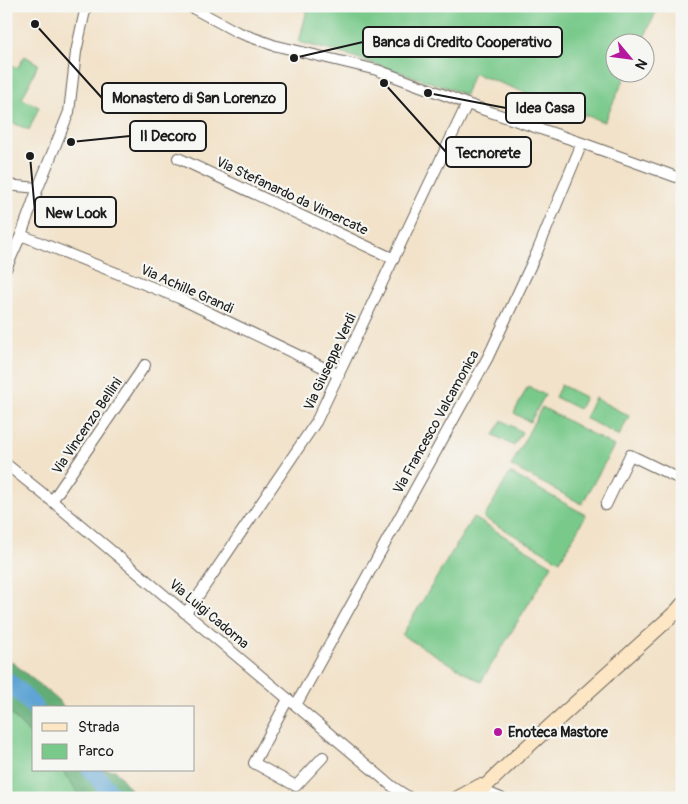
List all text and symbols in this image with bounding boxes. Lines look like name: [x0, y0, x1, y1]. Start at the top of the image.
callout: Banca di Credito Cooperativo: [363, 27, 562, 57]
north arrow: [606, 32, 656, 82]
text: Banca di Credito Cooperativo: [372, 33, 552, 52]
text: N: [631, 56, 651, 72]
callout: Monastero di San Lorenzo: [102, 83, 286, 113]
text: Monastero di San Lorenzo: [112, 89, 276, 108]
callout: Idea Casa: [506, 93, 585, 123]
text: Idea Casa: [515, 99, 575, 118]
callout: Il Decoro: [130, 121, 206, 151]
text: Il Decoro: [140, 127, 196, 146]
callout: Tecnorete: [446, 137, 531, 167]
text: Tecnorete: [454, 144, 521, 163]
street label: Via Stefanardo da Vimercate: [213, 153, 371, 239]
callout: New Look: [35, 197, 116, 227]
text: New Look: [45, 204, 108, 223]
street label: Via Achille Grandi: [138, 261, 237, 317]
street label: Via Giuseppe Verdi: [300, 310, 360, 413]
street label: Via Francesco Valcamonica: [389, 347, 483, 497]
street label: Via Vincenzo Bellini: [48, 374, 126, 478]
street label: Via Luigi Cadorna: [166, 576, 252, 652]
legend: [32, 706, 195, 772]
text: Strada: [78, 718, 119, 737]
place label: Enoteca Mastore: [508, 724, 609, 741]
marker: Enoteca Mastore: [492, 726, 504, 738]
text: Parco: [78, 742, 114, 761]

